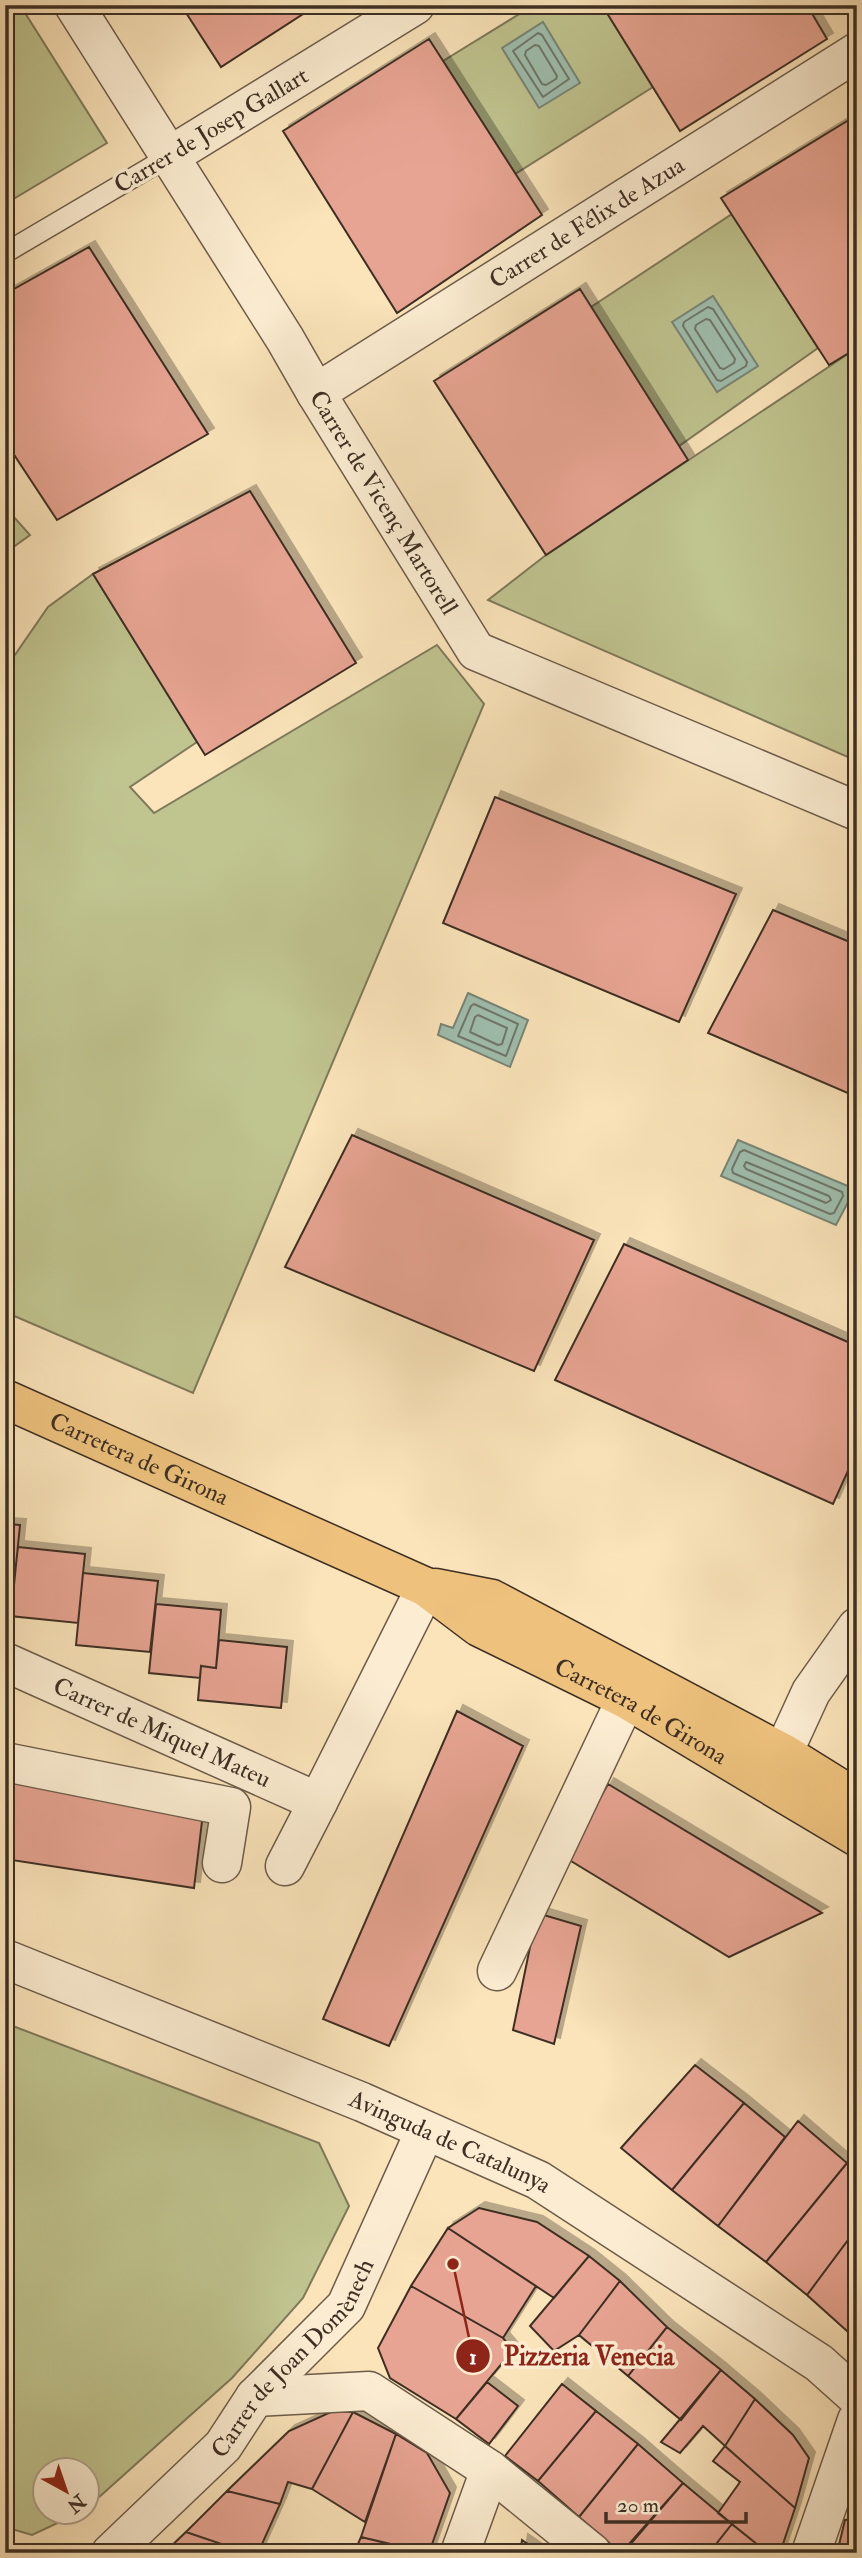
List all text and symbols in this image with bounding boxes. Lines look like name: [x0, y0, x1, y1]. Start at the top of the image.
street label: Carrer de Josep Gallart: [108, 60, 314, 201]
street label: Carrer de Félix de Azua: [484, 149, 691, 296]
street label: Carrer de Vicenç Martorell: [302, 385, 465, 621]
street label: Carretera de Girona: [45, 1406, 235, 1513]
street label: Carretera de Girona: [549, 1651, 734, 1772]
street label: Carrer de Miquel Mateu: [48, 1671, 275, 1795]
street label: Avinguda de Catalunya: [344, 2083, 558, 2201]
street label: Carrer de Joan Domènech: [205, 2254, 381, 2465]
callout: Pizzeria Venecia: [455, 2333, 688, 2380]
text: Pizzeria Venecia: [504, 2341, 675, 2373]
text: 1: [469, 2344, 477, 2371]
north arrow: [32, 2456, 102, 2526]
scale bar: [606, 2481, 746, 2525]
text: N: [61, 2488, 91, 2519]
text: 20 m: [617, 2492, 659, 2519]

